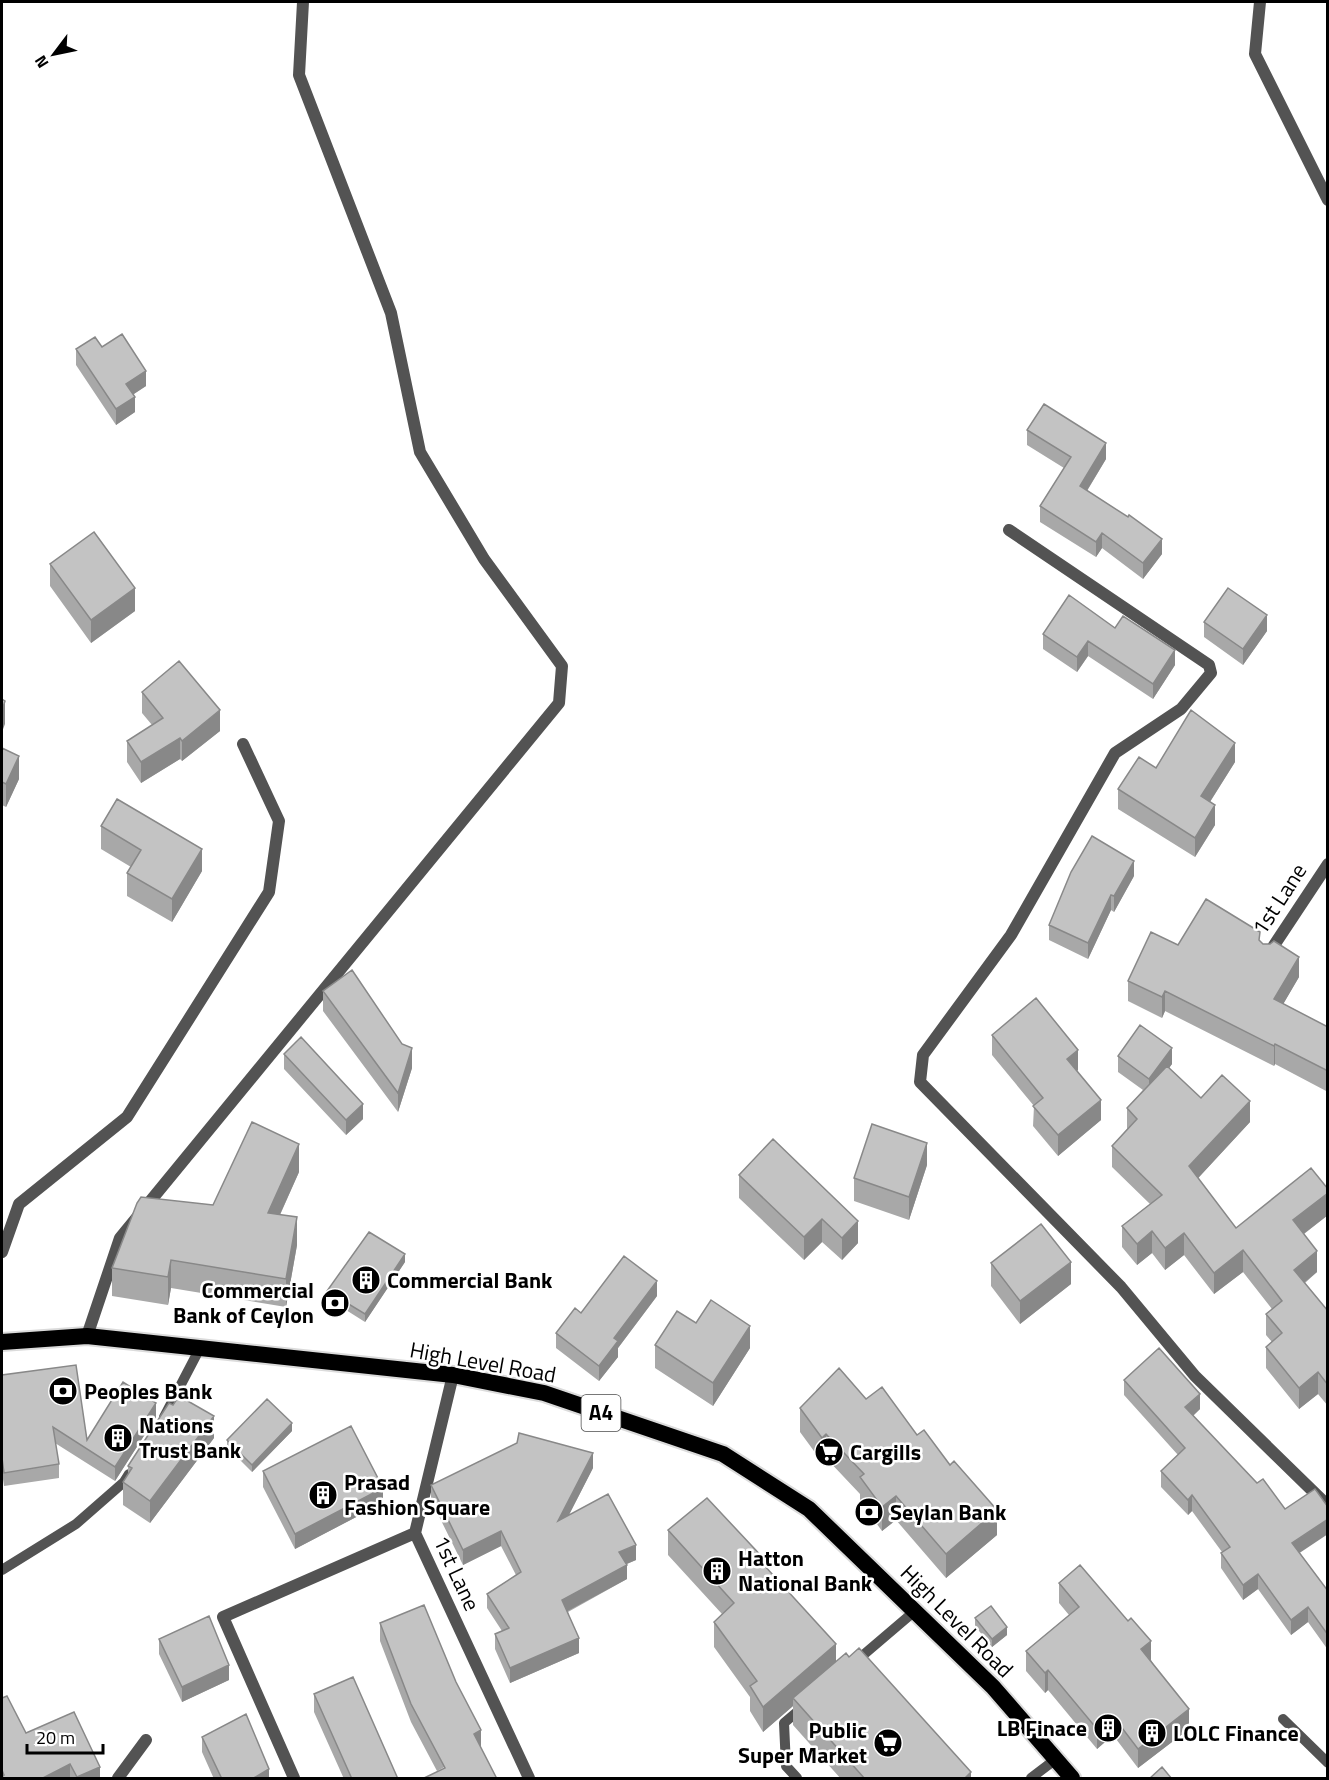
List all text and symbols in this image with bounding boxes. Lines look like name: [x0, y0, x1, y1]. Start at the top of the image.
north arrow: [24, 24, 84, 84]
text: N: [28, 51, 54, 73]
street label: 1st Lane: [1243, 856, 1315, 942]
place label: Commercial Bank: [387, 1263, 553, 1297]
building icon: Commercial Bank: [350, 1264, 382, 1296]
place label: Commercial Bank of Ceylon: [173, 1273, 314, 1332]
bank icon: Commercial Bank of Ceylon: [319, 1287, 351, 1319]
street label: High Level Road: [407, 1332, 559, 1392]
place label: Peoples Bank: [84, 1374, 213, 1408]
bank icon: Peoples Bank: [47, 1375, 79, 1407]
road number: A4: [582, 1395, 620, 1431]
place label: Nations Trust Bank: [139, 1408, 242, 1467]
building icon: Nations Trust Bank: [102, 1422, 134, 1454]
place label: Cargills: [850, 1435, 921, 1469]
supermarket icon: Cargills: [813, 1436, 845, 1468]
place label: Prasad Fashion Square: [344, 1465, 490, 1524]
building icon: Prasad Fashion Square: [307, 1479, 339, 1511]
place label: Seylan Bank: [890, 1495, 1007, 1529]
bank icon: Seylan Bank: [853, 1496, 885, 1528]
street label: 1st Lane: [425, 1530, 489, 1616]
place label: Hatton National Bank: [738, 1541, 873, 1600]
building icon: Hatton National Bank: [701, 1555, 733, 1587]
street label: High Level Road: [893, 1557, 1021, 1685]
place label: LB Finace: [997, 1711, 1087, 1745]
building icon: LB Finace: [1092, 1712, 1124, 1744]
place label: Public Super Market: [738, 1713, 867, 1772]
place label: LOLC Finance: [1173, 1716, 1299, 1750]
scale bar: [27, 1717, 104, 1755]
building icon: LOLC Finance: [1136, 1717, 1168, 1749]
text: 20 m: [36, 1724, 75, 1751]
supermarket icon: Public Super Market: [872, 1727, 904, 1759]

